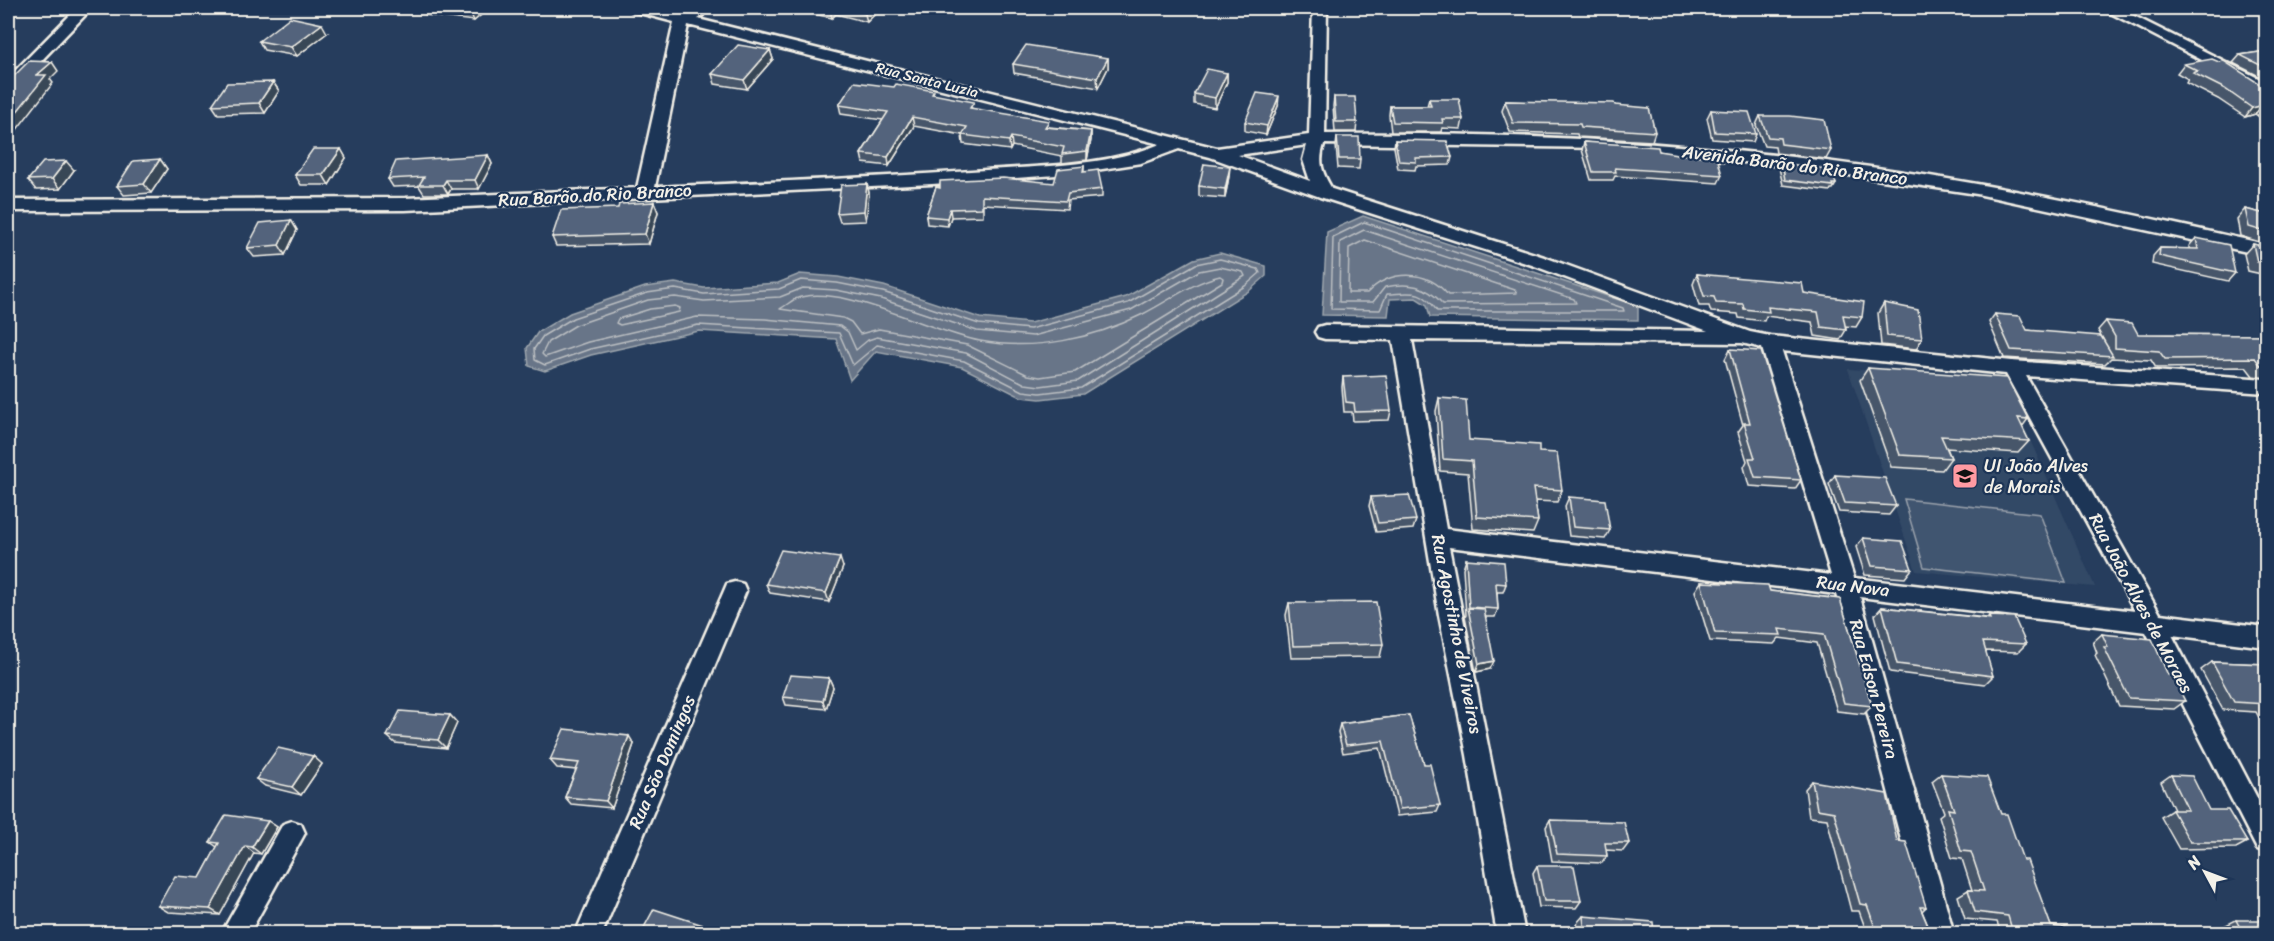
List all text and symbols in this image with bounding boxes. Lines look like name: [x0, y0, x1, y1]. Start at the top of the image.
street label: Rua Santa Luzia: [873, 55, 982, 105]
street label: Avenida Barão do Rio Branco: [1680, 135, 1909, 195]
street label: Rua Barão do Rio Branco: [497, 174, 693, 216]
place label: UI João Alves de Morais: [1984, 450, 2089, 503]
school or university icon: UI João Alves de Morais: [1950, 461, 1980, 491]
street label: Rua João Alves de Moraes: [2080, 507, 2202, 699]
street label: Rua Agostinho de Viveiros: [1422, 532, 1492, 737]
street label: Rua Nova: [1815, 566, 1891, 606]
street label: Rua Edson Pereira: [1840, 616, 1908, 762]
street label: Rua São Domingos: [619, 689, 705, 834]
north arrow: [2175, 842, 2235, 902]
text: N: [2179, 848, 2209, 877]

